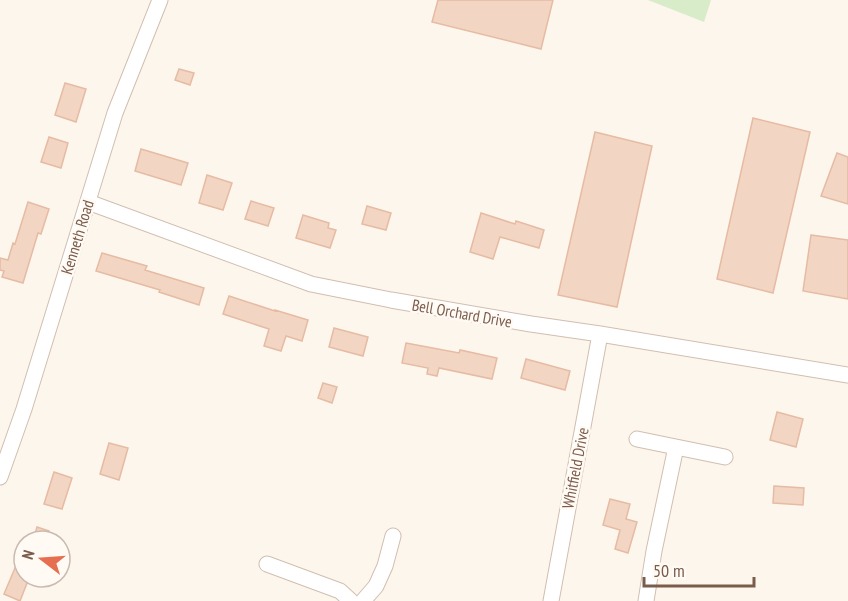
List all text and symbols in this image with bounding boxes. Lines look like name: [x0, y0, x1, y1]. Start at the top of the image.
street label: Kenneth Road: [56, 197, 98, 277]
street label: Bell Orchard Drive: [410, 294, 514, 332]
street label: Whitfield Drive: [557, 426, 593, 510]
north arrow: [12, 529, 72, 589]
text: N: [17, 548, 38, 562]
scale bar: [644, 550, 754, 588]
text: 50 m: [653, 559, 685, 582]

